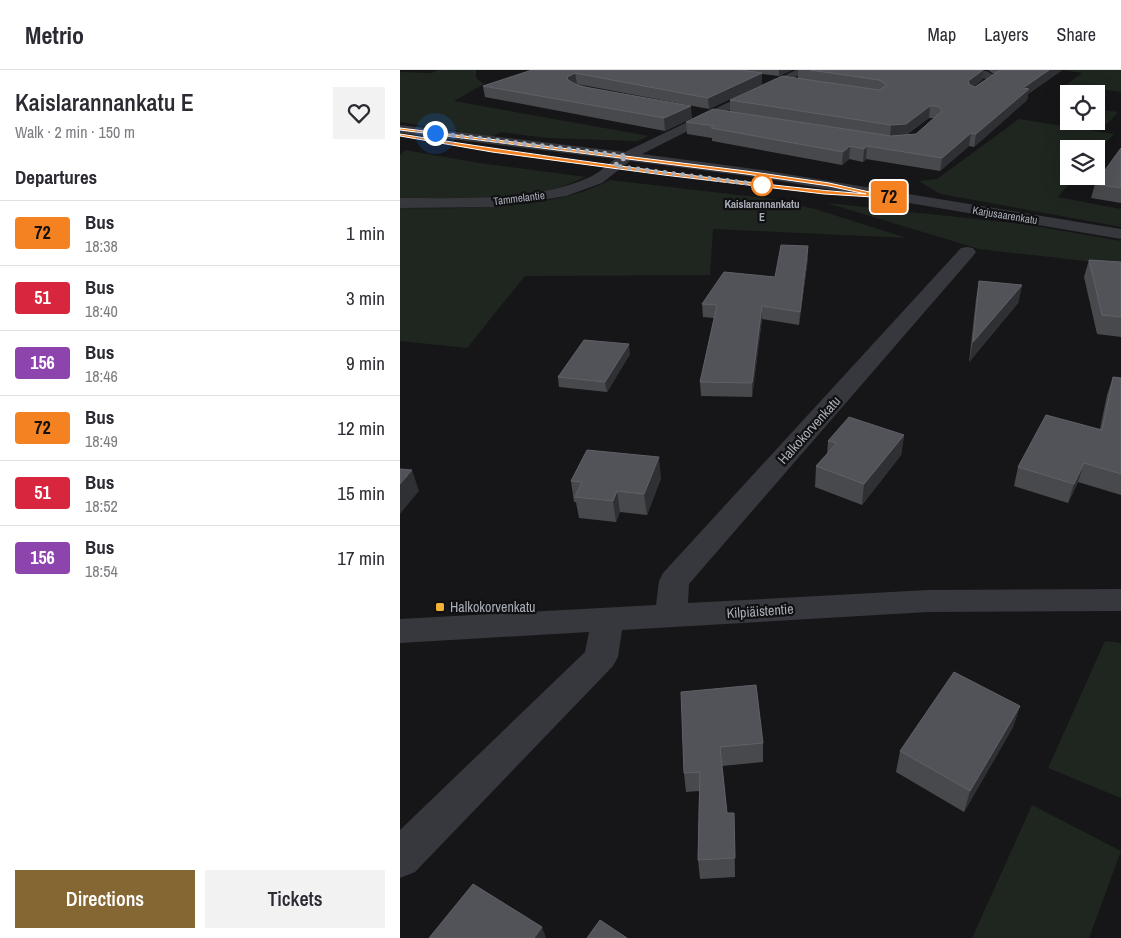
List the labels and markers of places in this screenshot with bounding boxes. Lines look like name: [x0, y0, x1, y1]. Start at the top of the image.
marker: Kaislarannankatu E: [751, 174, 773, 196]
place label: Kaislarannankatu E: [724, 197, 800, 224]
place label: Halkokorvenkatu: [450, 598, 536, 616]
marker: Halkokorvenkatu: [434, 601, 446, 613]

